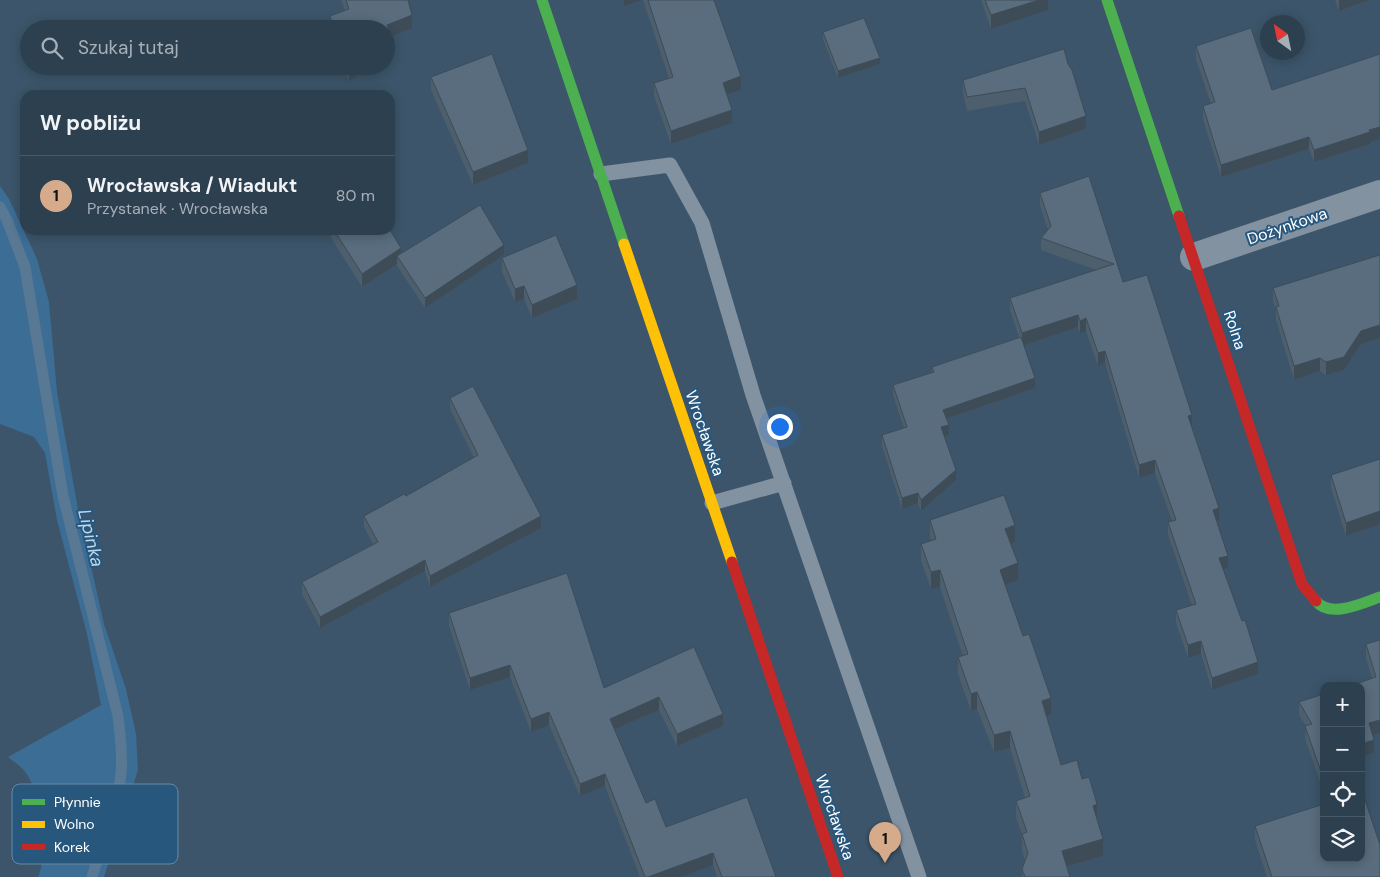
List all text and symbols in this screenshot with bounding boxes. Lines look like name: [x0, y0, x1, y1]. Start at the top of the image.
north arrow: [1260, 15, 1305, 60]
search box: [20, 20, 395, 75]
icon: search: [38, 34, 66, 62]
text: Szukaj tutaj: [78, 35, 179, 60]
text: W pobliżu: [40, 109, 141, 137]
text: Wrocławska / Wiadukt: [87, 173, 297, 198]
text: 1: [53, 185, 59, 206]
text: 80 m: [336, 185, 375, 206]
text: Przystanek · Wrocławska: [87, 198, 268, 219]
street label: Dożynkowa: [1244, 203, 1330, 249]
street label: Rolna: [1219, 308, 1251, 352]
street label: Wrocławska: [681, 388, 729, 478]
your location: [767, 414, 793, 440]
water label: Lipinka: [72, 507, 110, 569]
map controls: [1320, 682, 1365, 862]
button: +: [1320, 682, 1365, 727]
button: −: [1320, 727, 1365, 772]
street label: Wrocławska: [811, 772, 859, 862]
button: locate: [1320, 772, 1365, 817]
legend: [12, 784, 178, 864]
text: Płynnie: [54, 793, 101, 811]
text: Wolno: [54, 815, 95, 833]
button: layers: [1320, 817, 1365, 862]
pin: 1: [869, 822, 901, 863]
text: Korek: [54, 838, 90, 856]

